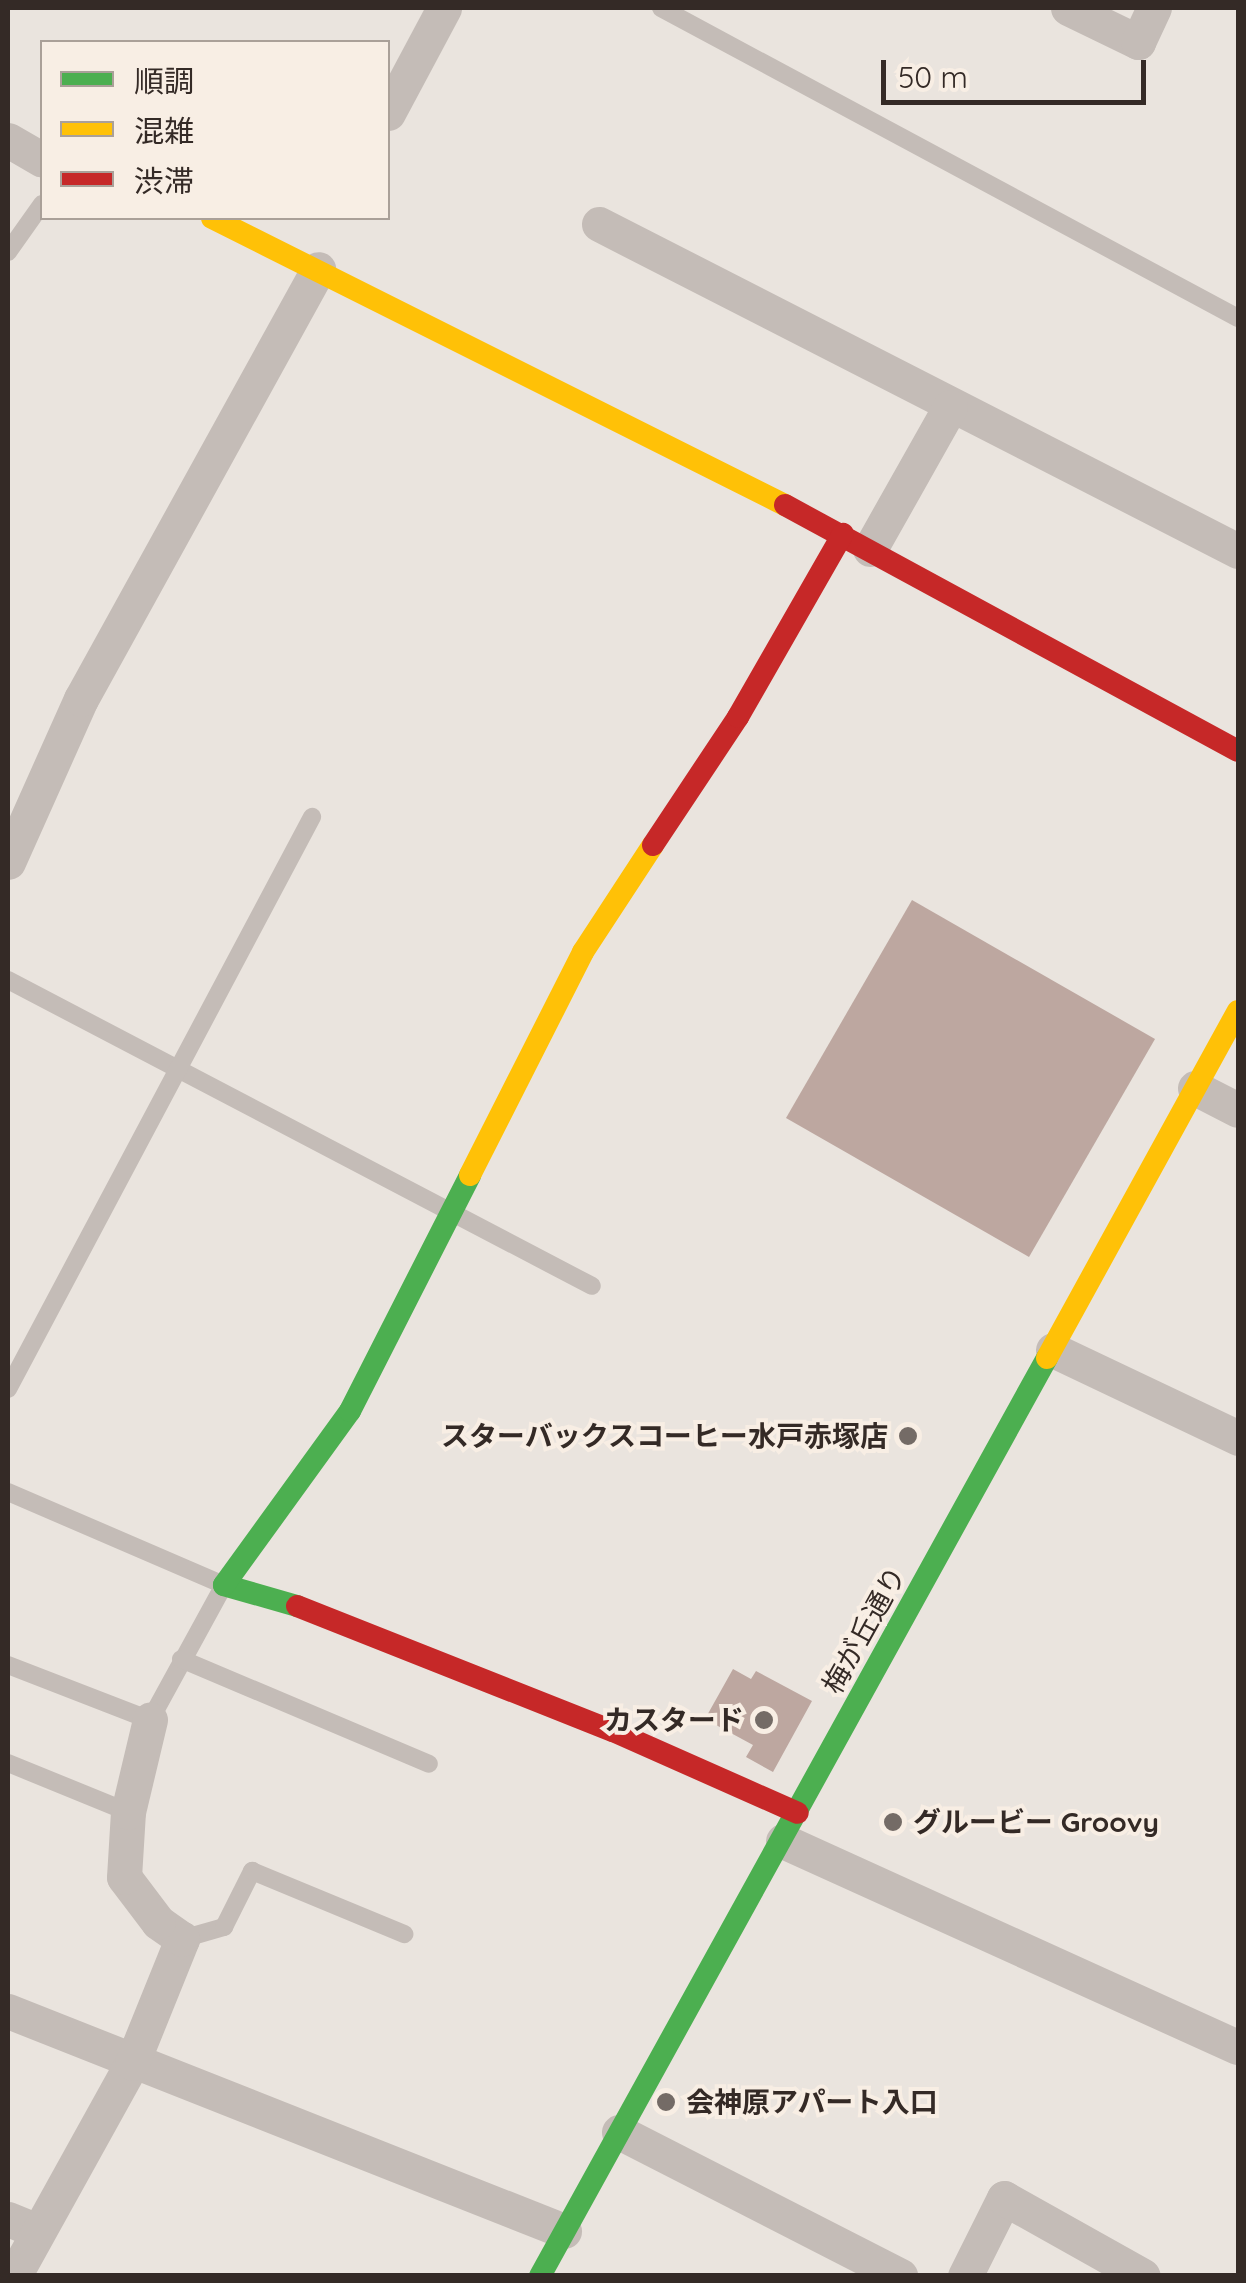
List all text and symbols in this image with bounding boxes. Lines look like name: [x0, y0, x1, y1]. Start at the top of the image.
legend: [40, 40, 390, 220]
scale bar: [886, 40, 1151, 102]
text: 50 m: [898, 58, 968, 96]
text: 順調: [134, 62, 194, 100]
text: 混雑: [134, 112, 194, 150]
text: 渋滞: [134, 162, 194, 200]
place label: スターバックスコーヒー水戸赤塚店: [440, 1419, 888, 1453]
marker: スターバックスコーヒー水戸赤塚店: [897, 1425, 919, 1447]
street label: 梅が丘通り: [815, 1561, 913, 1699]
place label: カスタード: [604, 1703, 744, 1737]
marker: カスタード: [753, 1709, 775, 1731]
place label: グルービー Groovy: [913, 1805, 1159, 1839]
marker: グルービー Groovy: [882, 1811, 904, 1833]
place label: 会神原アパート入口: [686, 2085, 938, 2119]
marker: 会神原アパート入口: [655, 2091, 677, 2113]

